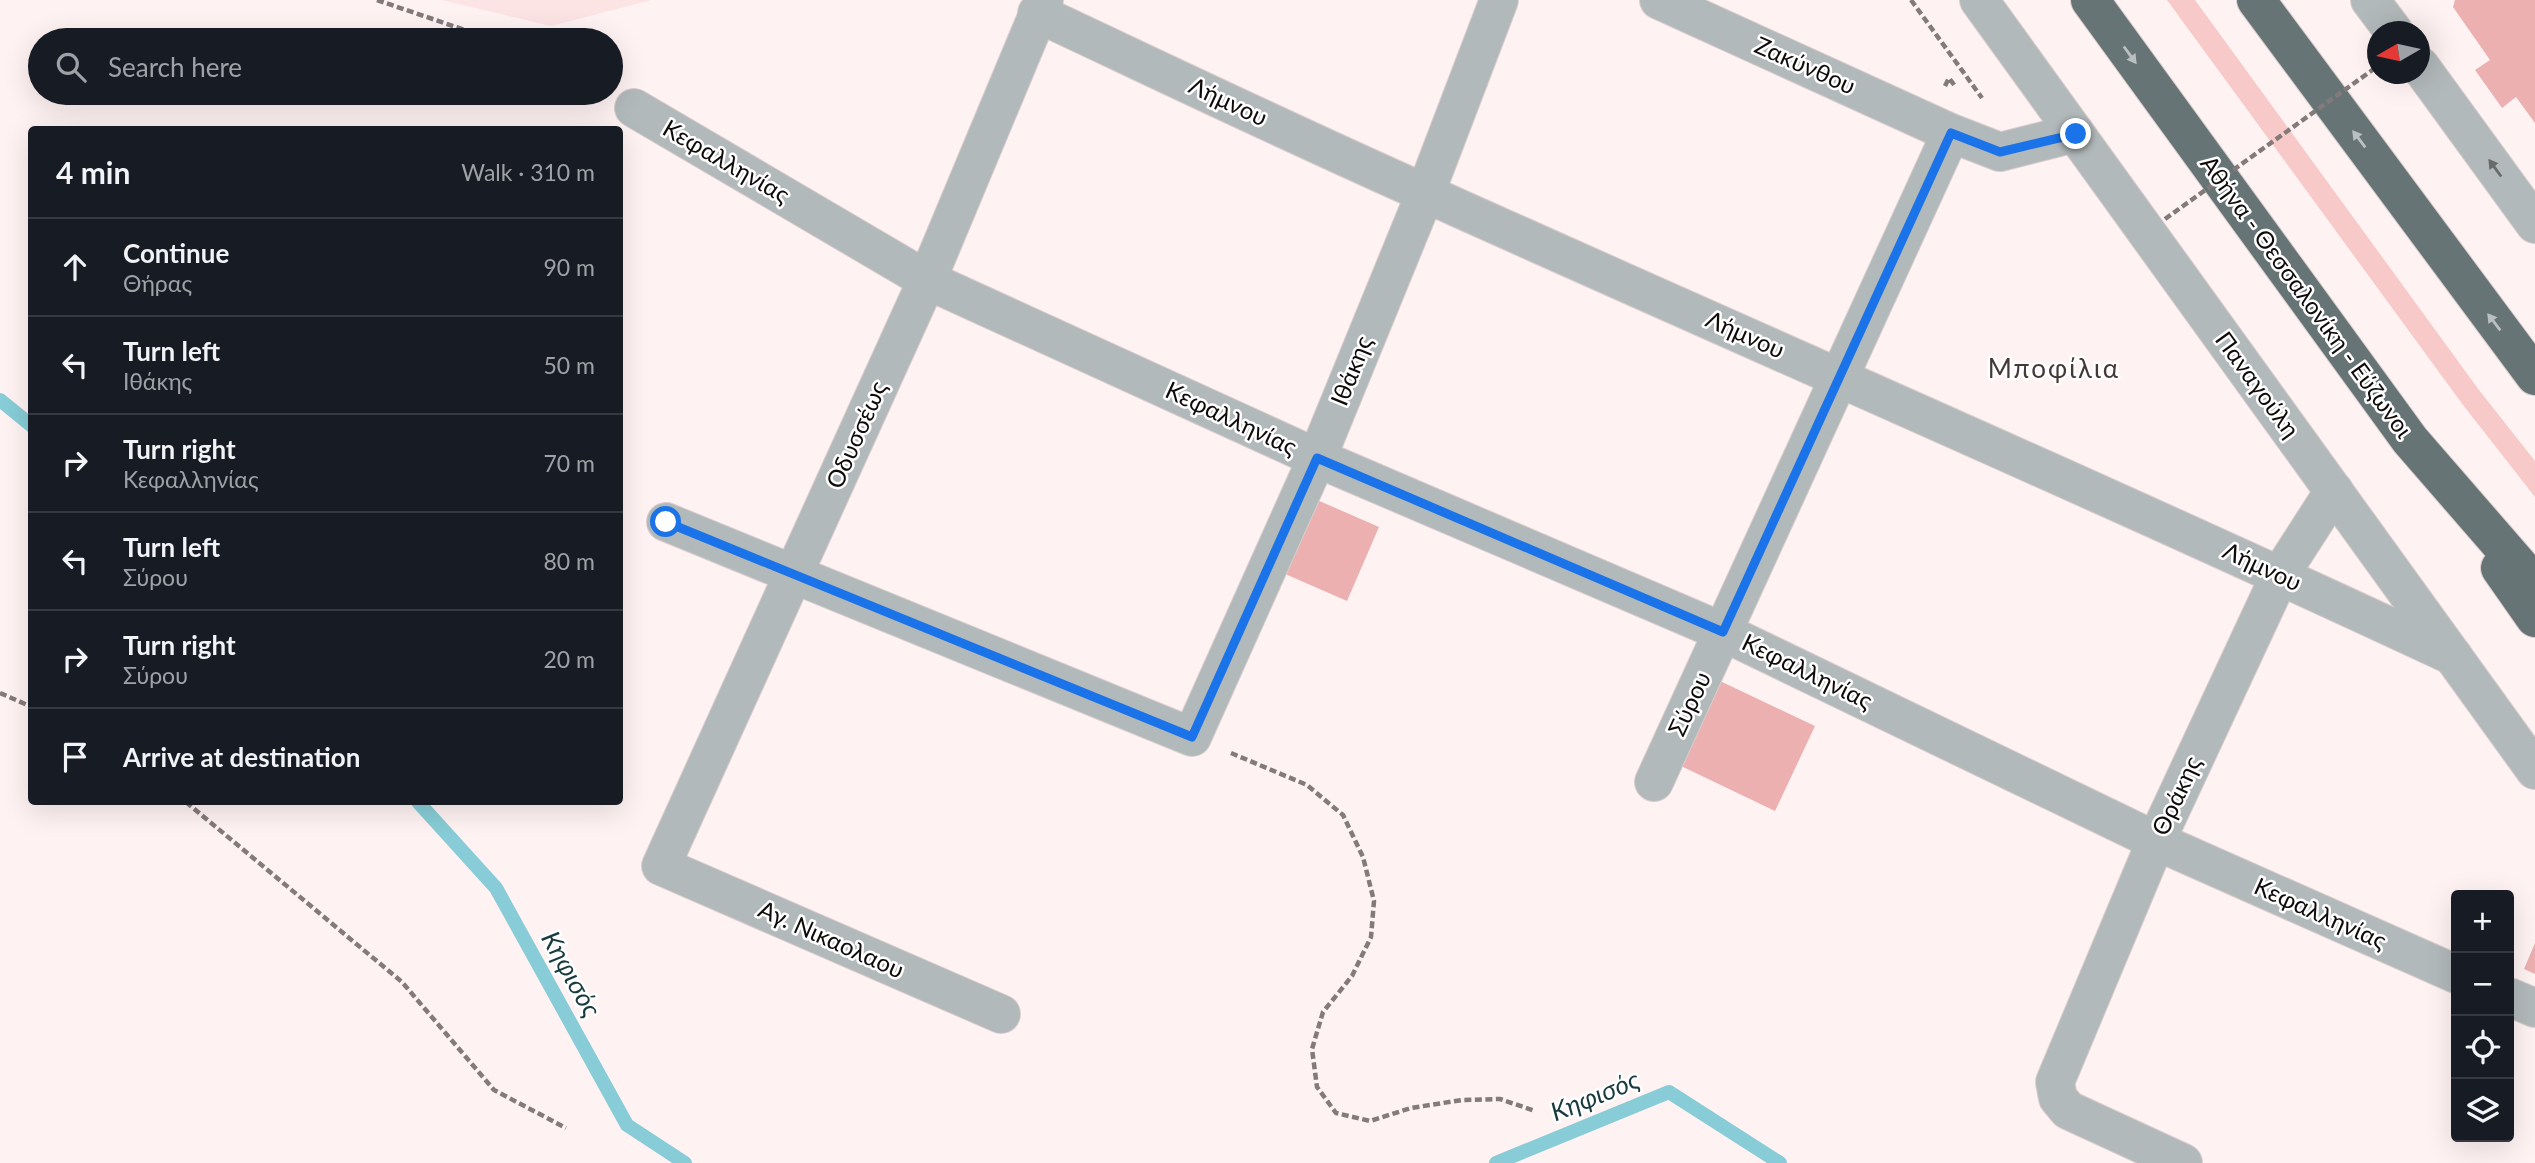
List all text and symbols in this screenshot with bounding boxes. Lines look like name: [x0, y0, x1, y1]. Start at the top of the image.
north arrow: [2367, 21, 2430, 84]
search box: [28, 28, 623, 105]
street label: Ζακύνθου: [1751, 30, 1860, 100]
one-way arrow: [2123, 46, 2137, 64]
icon: search: [52, 48, 90, 86]
text: Search here: [108, 51, 242, 83]
street label: Λήμνου: [1185, 70, 1272, 131]
street label: Κεφαλληνίας: [658, 113, 795, 209]
route end: [2060, 118, 2091, 149]
one-way arrow: [2352, 130, 2366, 148]
street label: Αθήνα - Θεσσαλονίκη - Εύζωνοι: [2195, 149, 2420, 443]
text: 4 min: [56, 154, 130, 190]
text: Walk · 310 m: [461, 158, 595, 186]
one-way arrow: [2488, 159, 2502, 178]
text: Continue: [123, 237, 229, 269]
icon: ahead: [56, 248, 94, 286]
text: 90 m: [544, 253, 595, 281]
text: Θήρας: [123, 269, 192, 297]
street label: Λήμνου: [1702, 304, 1789, 364]
one-way arrow: [2487, 313, 2501, 331]
street label: Παναγούλη: [2210, 325, 2306, 443]
street label: Ιθάκης: [1324, 331, 1378, 409]
text: Turn left: [123, 335, 220, 367]
icon: left: [56, 346, 94, 384]
text: 50 m: [544, 351, 595, 379]
district label: Μποφίλια: [1988, 352, 2120, 384]
text: Ιθάκης: [123, 367, 192, 395]
street label: Κεφαλληνίας: [1161, 375, 1302, 461]
street label: Οδυσσέως: [819, 376, 892, 493]
text: Turn right: [123, 433, 236, 465]
icon: right: [56, 444, 94, 482]
text: 70 m: [544, 449, 595, 477]
text: Κεφαλληνίας: [123, 465, 259, 493]
route start: [650, 506, 681, 537]
text: Turn left: [123, 531, 220, 563]
street label: Λήμνου: [2219, 535, 2306, 596]
icon: left: [56, 542, 94, 580]
text: 80 m: [544, 547, 595, 575]
text: Σύρου: [123, 563, 188, 591]
street label: Κεφαλληνίας: [1738, 627, 1878, 715]
text: Turn right: [123, 629, 236, 661]
icon: right: [56, 640, 94, 678]
text: 20 m: [544, 645, 595, 673]
text: Σύρου: [123, 661, 188, 689]
street label: Σύρου: [1661, 667, 1716, 740]
icon: arrive: [56, 738, 94, 776]
text: Arrive at destination: [123, 741, 360, 773]
street label: Θράκης: [2145, 751, 2207, 840]
street label: Κεφαλληνίας: [2250, 871, 2391, 955]
map controls: [2451, 890, 2514, 1142]
button: +: [2451, 890, 2514, 953]
street label: Αγ. Νικαολαου: [754, 894, 909, 984]
water label: Κηφισός: [535, 925, 609, 1023]
button: −: [2451, 953, 2514, 1016]
button: locate: [2451, 1016, 2514, 1079]
water label: Κηφισός: [1545, 1063, 1644, 1127]
button: layers: [2451, 1079, 2514, 1142]

